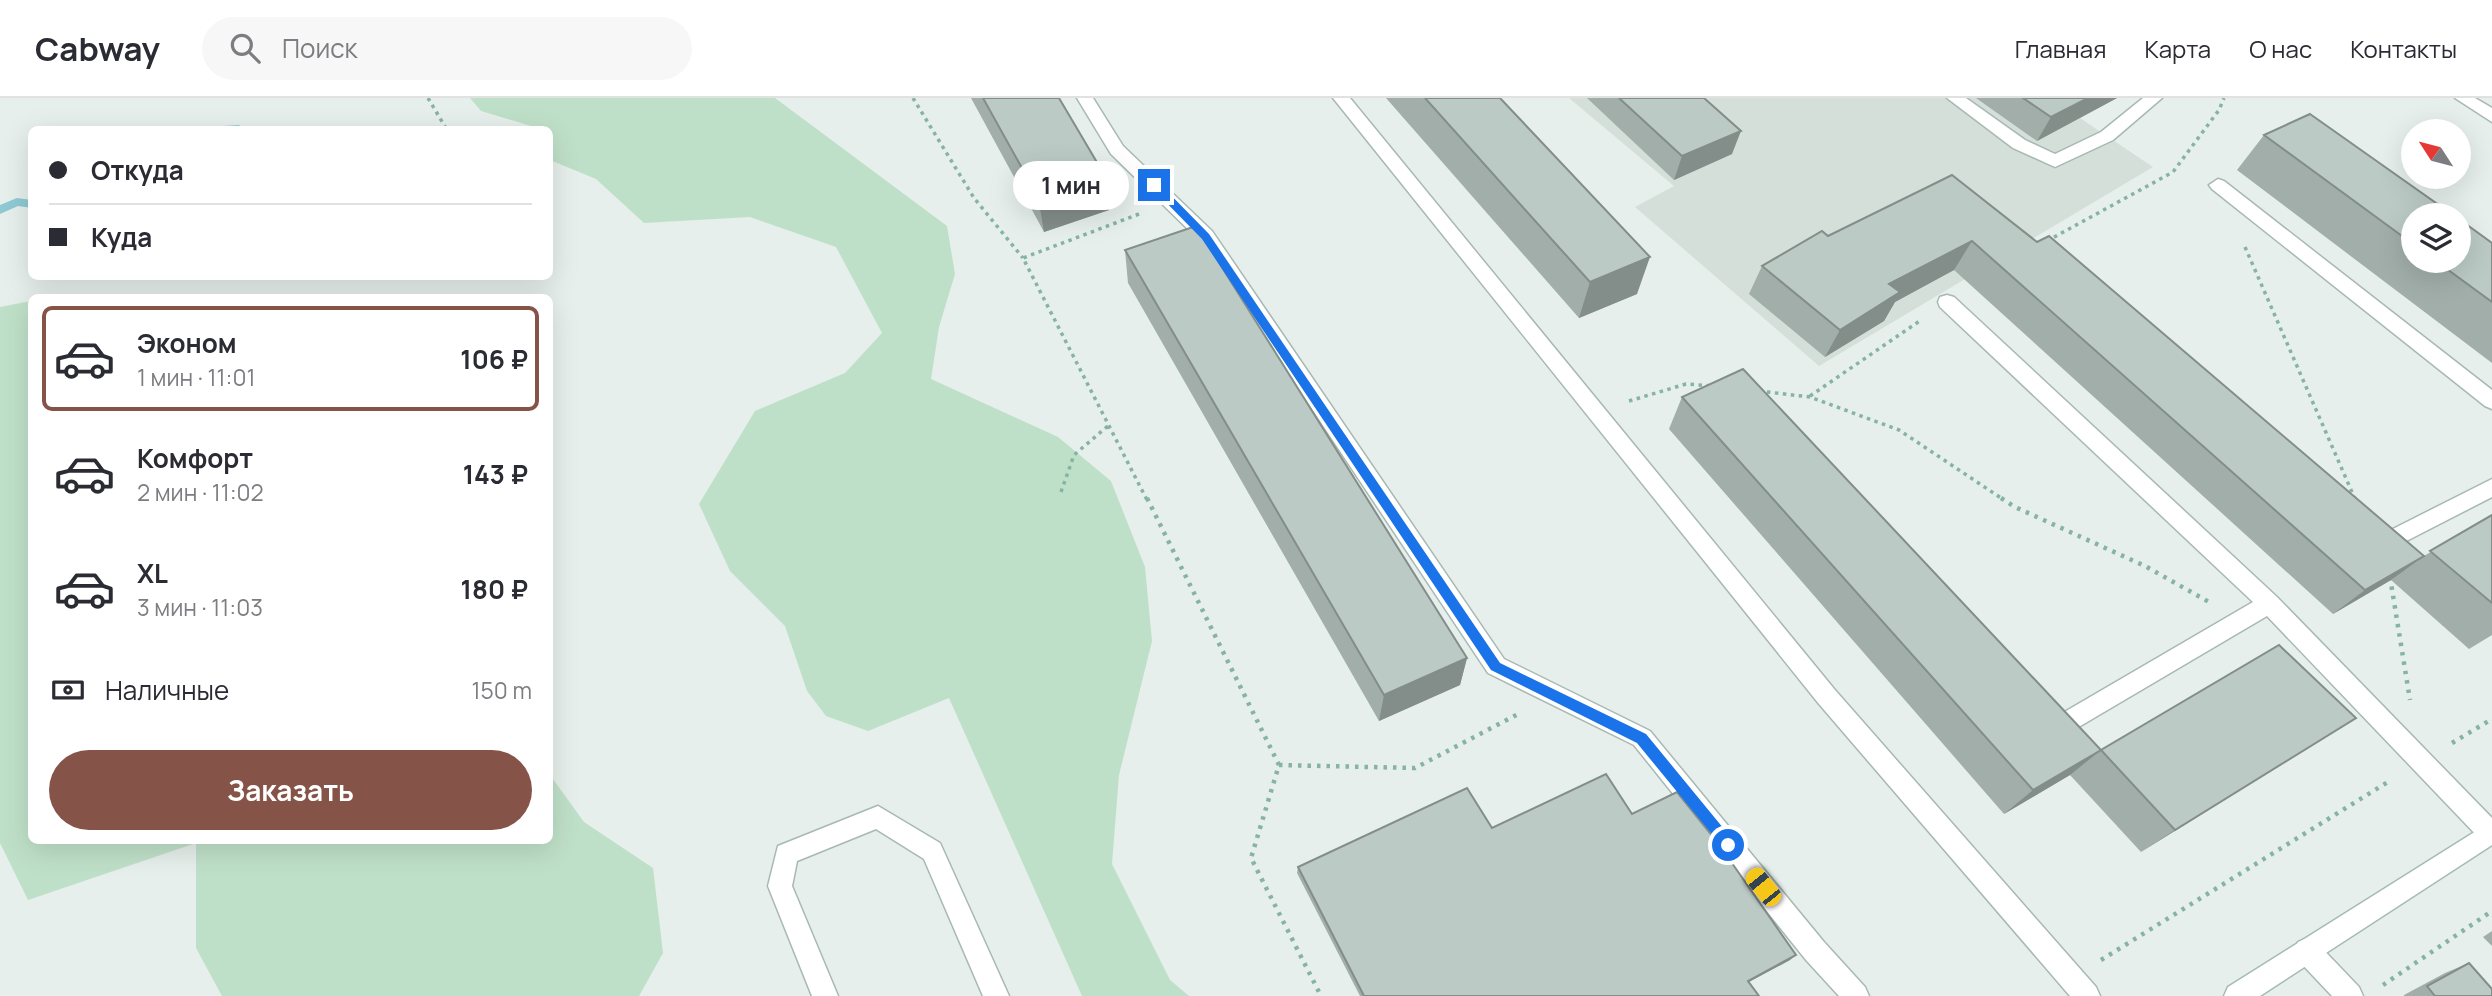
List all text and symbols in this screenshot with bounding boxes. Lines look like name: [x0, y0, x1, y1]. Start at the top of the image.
search box: [202, 17, 692, 80]
text: Cabway: [35, 26, 160, 71]
icon: search: [226, 29, 264, 67]
text: Поиск: [282, 30, 357, 66]
text: Главная: [2015, 32, 2106, 65]
text: Карта: [2144, 32, 2211, 65]
text: О нас: [2249, 32, 2312, 65]
text: Контакты: [2350, 32, 2457, 65]
north arrow: [2401, 119, 2471, 189]
map controls: [2401, 119, 2471, 273]
text: Откуда: [91, 152, 184, 188]
callout: 1 мин: [1014, 160, 1130, 210]
text: 1 мин: [1041, 169, 1101, 201]
route end: [1138, 169, 1170, 201]
button: layers: [2401, 203, 2471, 273]
text: Куда: [91, 219, 152, 255]
text: Эконом: [137, 325, 237, 361]
icon: car: [53, 327, 116, 390]
text: 106 ₽: [460, 341, 528, 377]
text: 1 мин · 11:01: [137, 361, 255, 393]
text: Комфорт: [137, 440, 253, 476]
icon: car: [53, 442, 116, 505]
text: 143 ₽: [463, 456, 528, 492]
text: 2 мин · 11:02: [137, 476, 264, 508]
text: XL: [137, 555, 168, 591]
icon: car: [53, 557, 116, 620]
text: 180 ₽: [461, 571, 528, 607]
text: 3 мин · 11:03: [137, 591, 263, 623]
icon: cash: [49, 671, 87, 709]
text: Наличные: [105, 672, 229, 708]
text: 150 m: [472, 674, 532, 706]
button: Заказать: [49, 750, 532, 830]
route start: [1712, 829, 1744, 861]
car: [1742, 864, 1785, 910]

